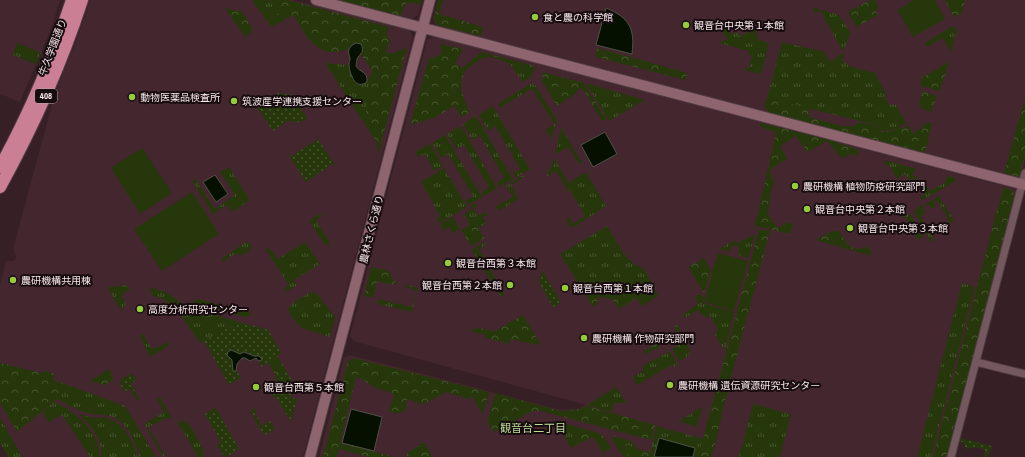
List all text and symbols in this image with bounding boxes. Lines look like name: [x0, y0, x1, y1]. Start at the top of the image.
place label: 食と農の科学館: [543, 11, 613, 24]
marker: 食と農の科学館: [530, 12, 540, 22]
street label: 牛久学園通り: [36, 17, 69, 78]
place label: 観音台中央第１本館: [694, 19, 784, 32]
marker: 観音台中央第１本館: [681, 20, 691, 30]
road number: 408: [35, 89, 57, 103]
place label: 動物医薬品検査所: [140, 91, 220, 104]
marker: 動物医薬品検査所: [127, 92, 137, 102]
place label: 筑波産学連携支援センター: [242, 95, 362, 108]
marker: 筑波産学連携支援センター: [229, 96, 239, 106]
place label: 農研機構 植物防疫研究部門: [803, 180, 925, 193]
marker: 農研機構 植物防疫研究部門: [790, 181, 800, 191]
street label: 農林さくら通り: [357, 194, 386, 265]
place label: 観音台中央第２本館: [815, 203, 905, 216]
marker: 観音台中央第２本館: [802, 204, 812, 214]
place label: 観音台中央第３本館: [858, 222, 948, 235]
marker: 観音台中央第３本館: [845, 223, 855, 233]
place label: 観音台西第３本館: [456, 257, 536, 270]
marker: 観音台西第３本館: [443, 258, 453, 268]
place label: 農研機構共用棟: [21, 274, 91, 287]
marker: 農研機構共用棟: [8, 275, 18, 285]
place label: 観音台西第２本館: [422, 279, 502, 292]
marker: 観音台西第２本館: [505, 280, 515, 290]
place label: 観音台西第１本館: [573, 282, 653, 295]
marker: 観音台西第１本館: [560, 283, 570, 293]
place label: 高度分析研究センター: [148, 303, 248, 316]
marker: 高度分析研究センター: [135, 304, 145, 314]
place label: 農研機構 作物研究部門: [592, 332, 694, 345]
marker: 農研機構 作物研究部門: [579, 333, 589, 343]
place label: 農研機構 遺伝資源研究センター: [678, 379, 820, 392]
marker: 農研機構 遺伝資源研究センター: [665, 380, 675, 390]
place label: 観音台西第５本館: [264, 381, 344, 394]
marker: 観音台西第５本館: [251, 382, 261, 392]
district label: 観音台二丁目: [500, 421, 566, 435]

